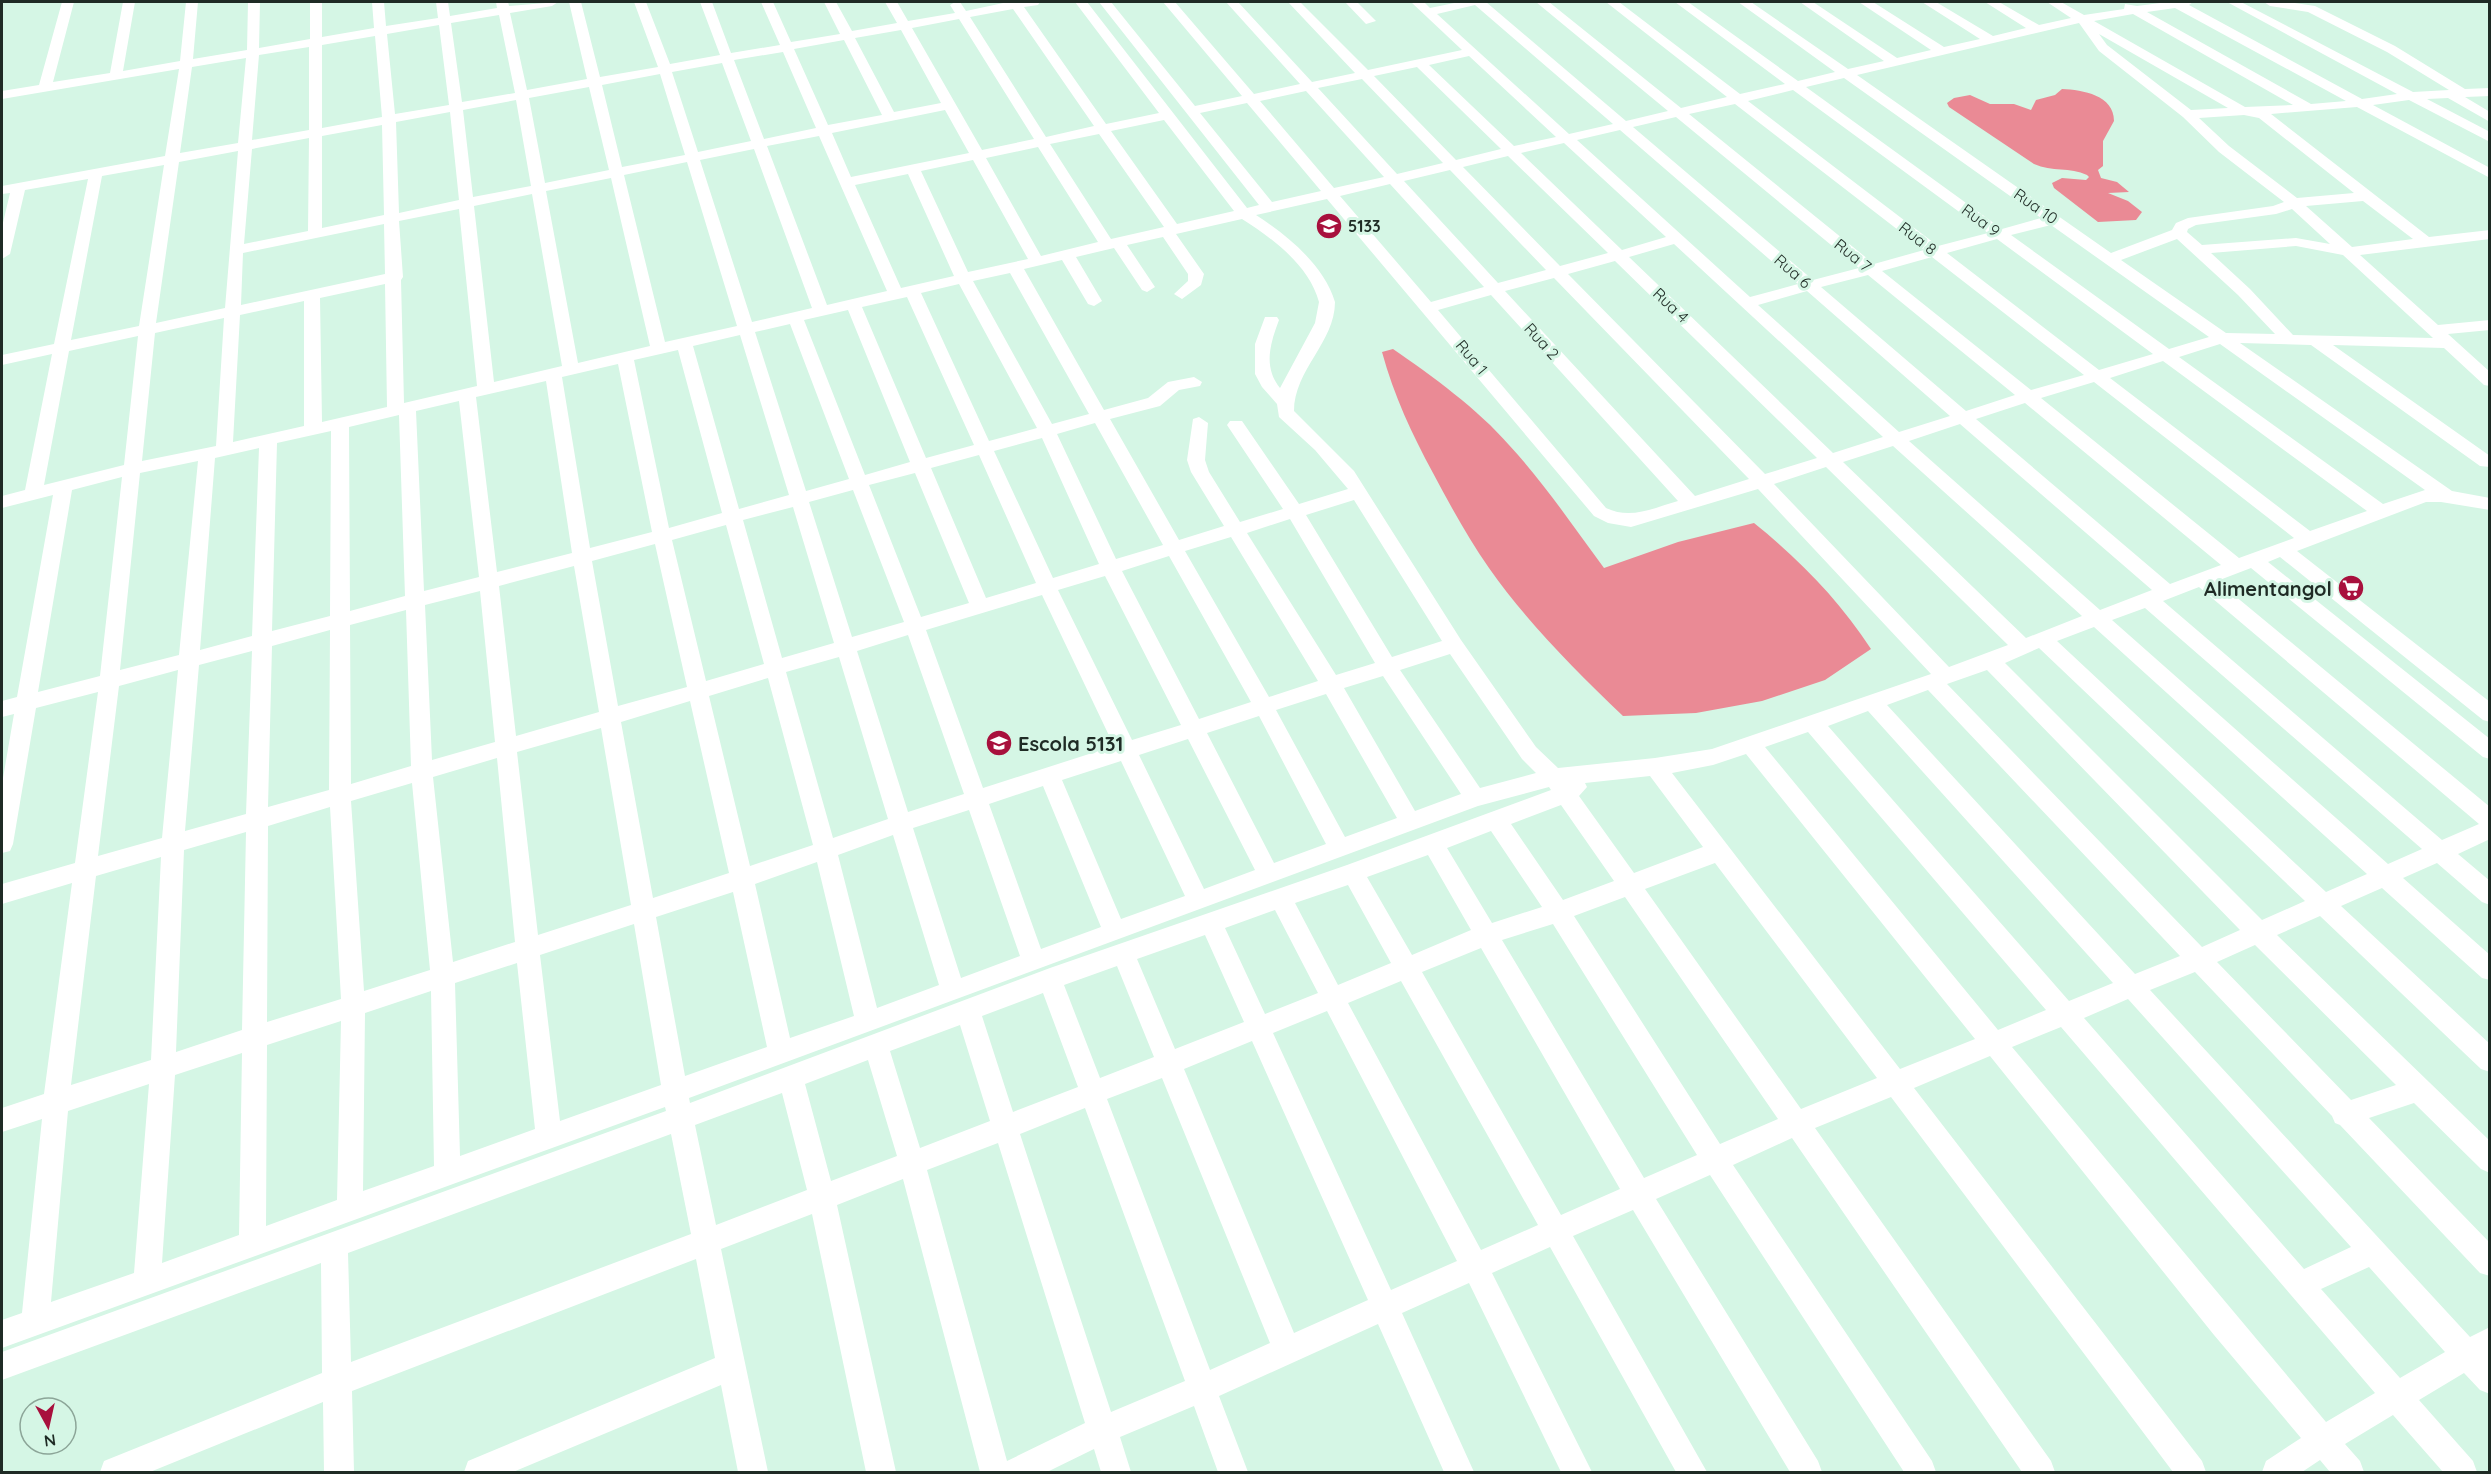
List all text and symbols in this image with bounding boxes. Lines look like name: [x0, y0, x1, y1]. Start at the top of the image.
street label: Rua 10: [2010, 184, 2062, 228]
street label: Rua 9: [1958, 199, 2004, 241]
school or university icon: 5133: [1314, 211, 1344, 241]
place label: 5133: [1348, 216, 1381, 236]
street label: Rua 8: [1895, 217, 1941, 259]
street label: Rua 7: [1830, 234, 1876, 276]
street label: Rua 6: [1770, 250, 1816, 293]
street label: Rua 4: [1649, 283, 1693, 327]
street label: Rua 2: [1520, 318, 1564, 364]
street label: Rua 1: [1452, 335, 1492, 379]
supermarket icon: Alimentangol: [2336, 573, 2366, 603]
place label: Alimentangol: [2204, 576, 2332, 601]
school or university icon: Escola 5131: [984, 728, 1014, 758]
place label: Escola 5131: [1018, 731, 1123, 756]
north arrow: [18, 1396, 78, 1456]
text: N: [43, 1430, 57, 1452]

